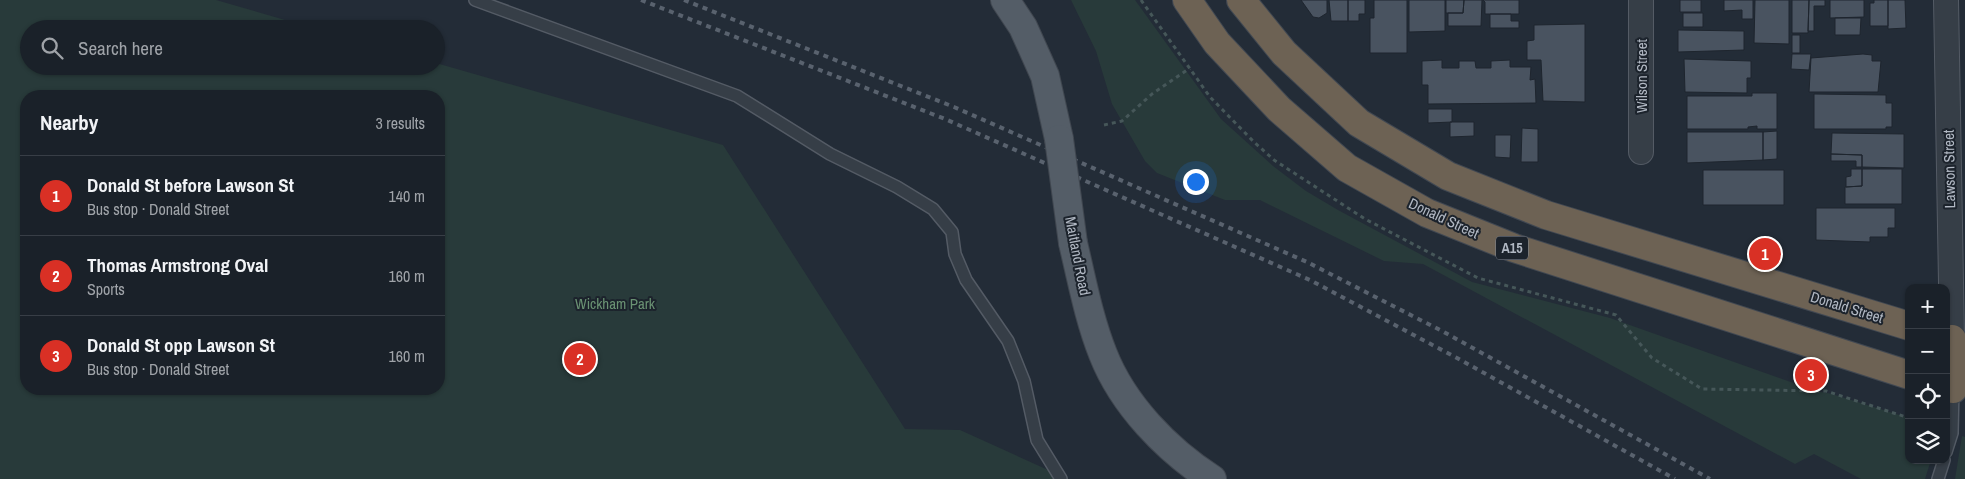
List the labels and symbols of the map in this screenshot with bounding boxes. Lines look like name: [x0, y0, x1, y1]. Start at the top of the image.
street label: Wilson Street: [1631, 39, 1652, 113]
street label: Lawson Street: [1938, 129, 1960, 208]
your location: [1183, 169, 1209, 195]
street label: Donald Street: [1405, 193, 1483, 244]
street label: Maitland Road: [1060, 215, 1096, 297]
pin: 1: [1749, 235, 1781, 273]
road number: A15: [1496, 237, 1528, 260]
street label: Donald Street: [1808, 286, 1887, 328]
park label: Wickham Park: [575, 293, 656, 314]
pin: 2: [564, 340, 596, 378]
pin: 3: [1795, 356, 1827, 394]

